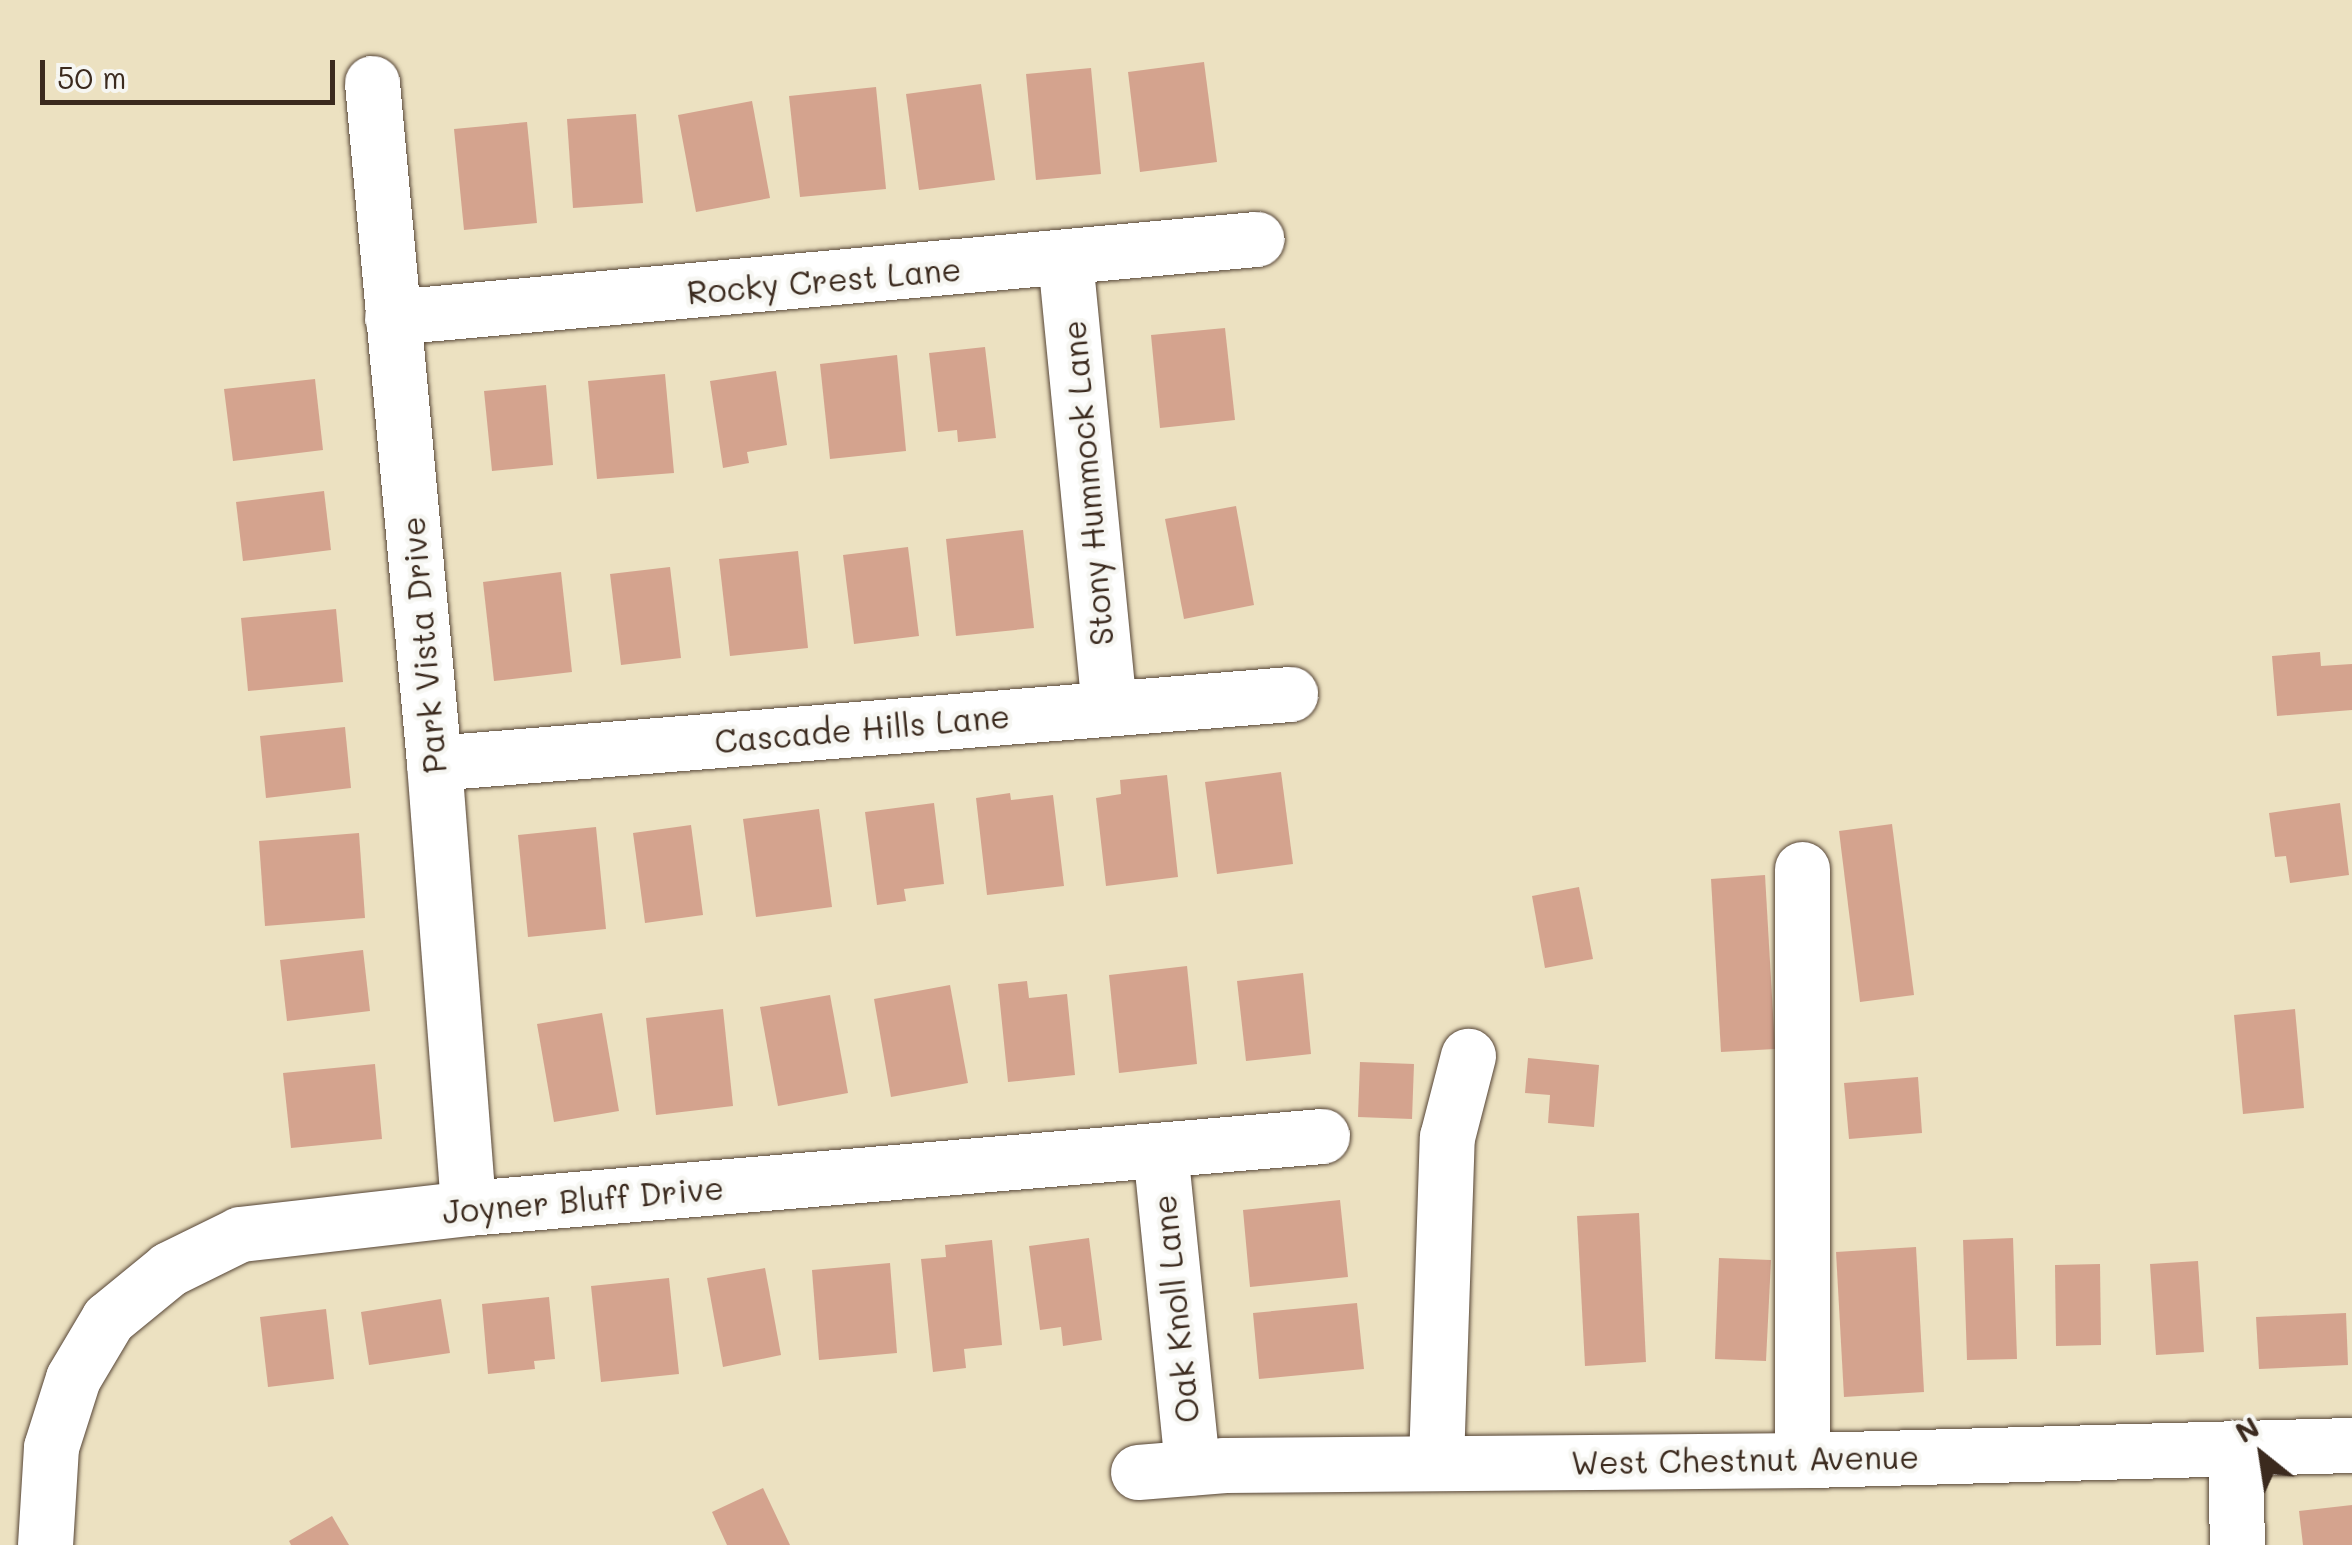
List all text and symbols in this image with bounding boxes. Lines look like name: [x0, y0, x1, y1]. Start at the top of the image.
scale bar: [45, 40, 340, 102]
text: 50 m: [57, 57, 127, 97]
street label: Rocky Crest Lane: [685, 249, 963, 311]
street label: Stony Hummock Lane: [1054, 319, 1120, 647]
street label: Park Vista Drive: [393, 515, 453, 775]
street label: Cascade Hills Lane: [713, 696, 1011, 760]
street label: Joyner Bluff Drive: [441, 1168, 725, 1230]
street label: Oak Knoll Lane: [1144, 1193, 1206, 1425]
north arrow: [2212, 1405, 2312, 1505]
text: N: [2229, 1408, 2265, 1450]
street label: West Chestnut Avenue: [1570, 1437, 1920, 1481]

